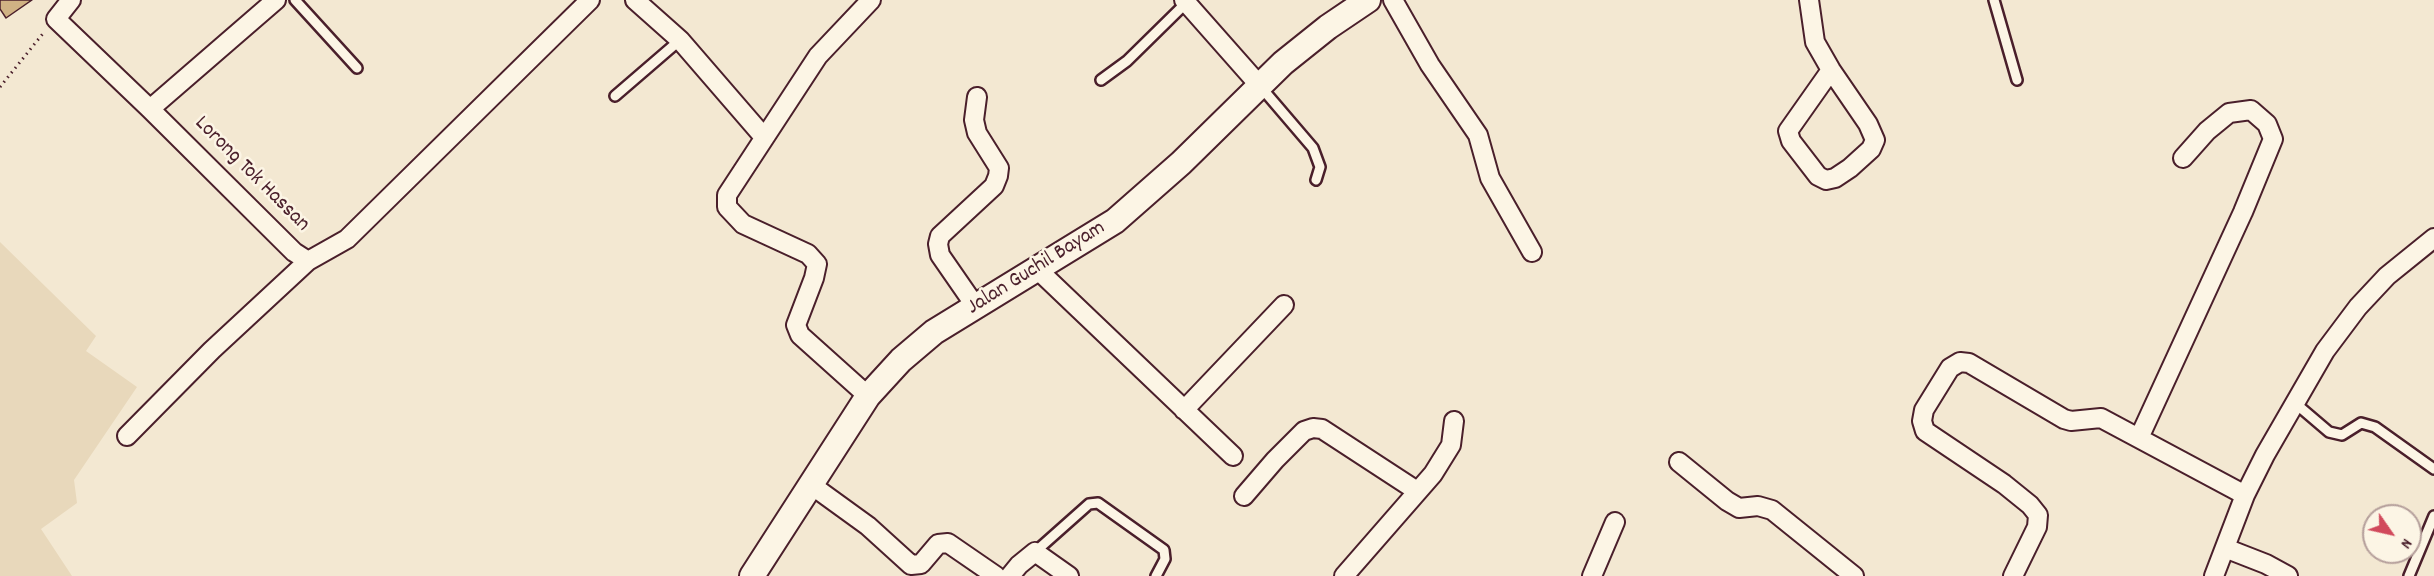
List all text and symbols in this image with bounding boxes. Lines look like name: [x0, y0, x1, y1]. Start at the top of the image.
street label: Lorong Tok Hassan: [188, 112, 314, 238]
street label: Jalan Guchil Bayam: [963, 216, 1111, 322]
north arrow: [2362, 504, 2422, 564]
text: N: [2394, 534, 2417, 553]

